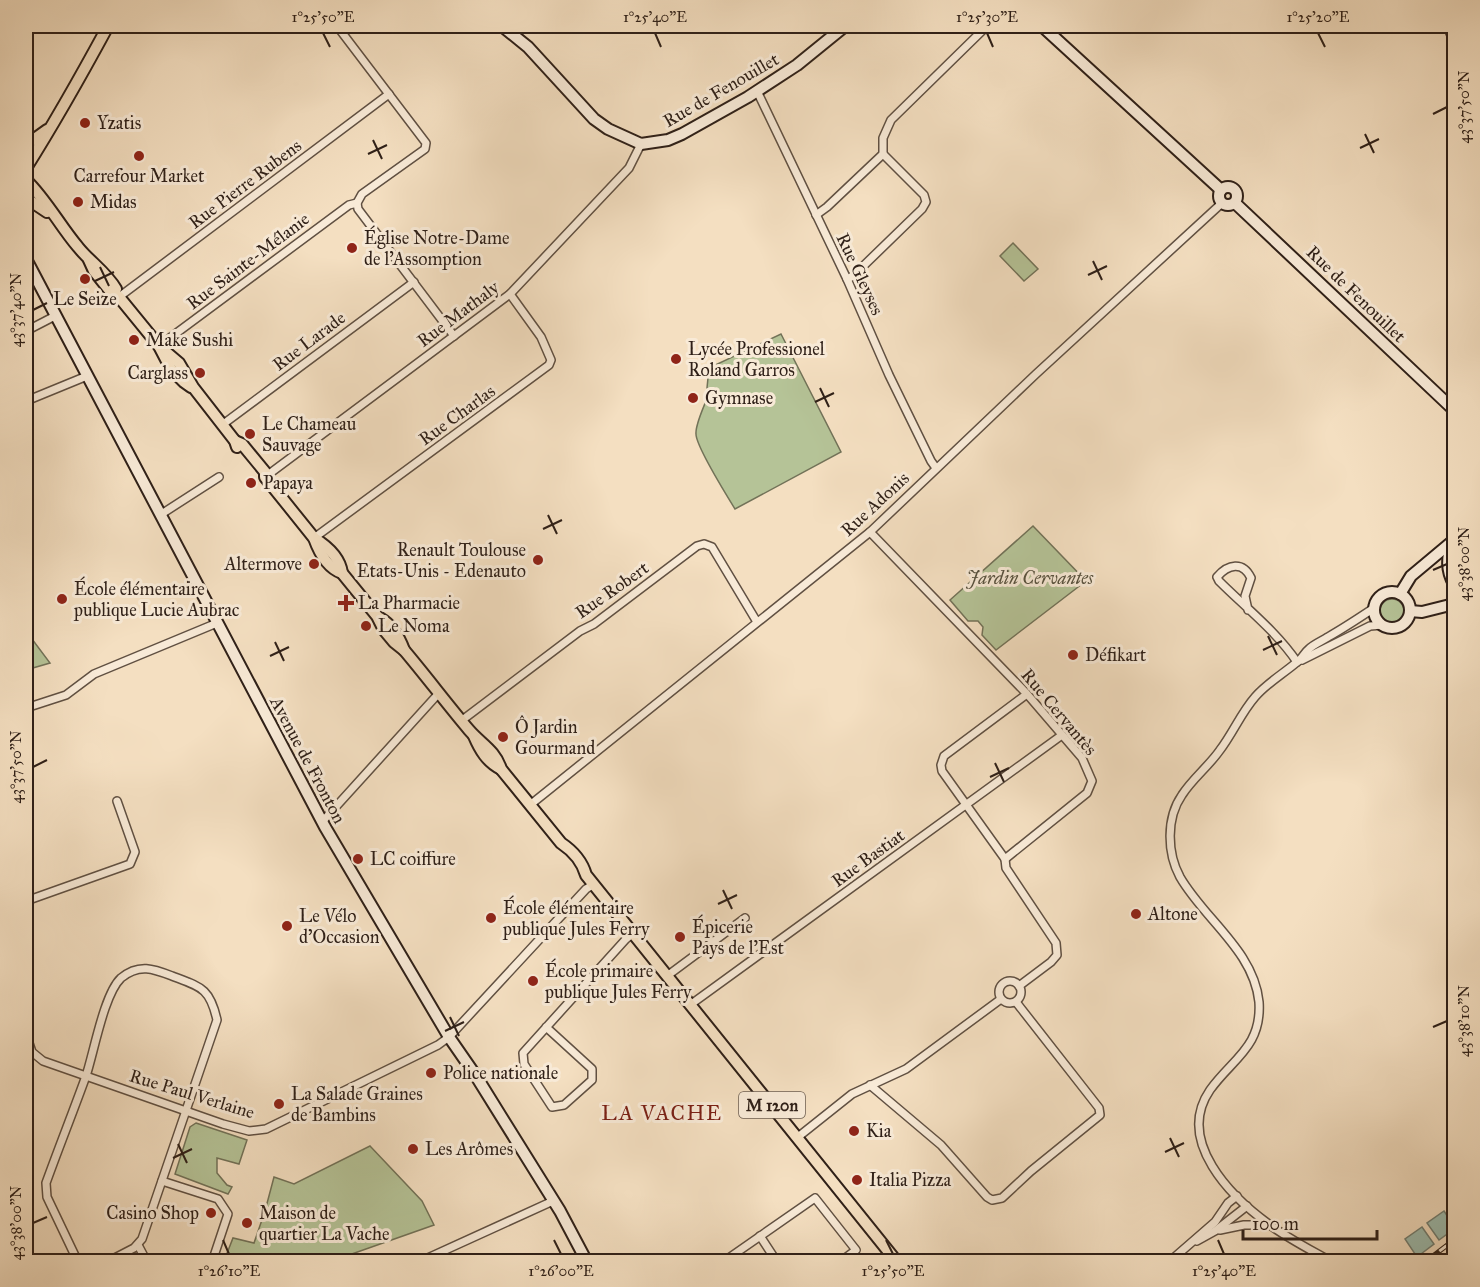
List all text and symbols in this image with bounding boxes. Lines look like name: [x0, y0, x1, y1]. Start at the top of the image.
text: 1°25'50"E: [292, 8, 355, 26]
text: 1°25'40"E: [623, 8, 687, 26]
text: 1°25'30"E: [956, 8, 1018, 26]
text: 1°25'20"E: [1286, 8, 1350, 26]
street label: Rue de Fenouillet: [659, 48, 783, 132]
text: 43°37'50"N: [1455, 70, 1473, 143]
place label: Yzatis: [97, 112, 141, 134]
marker: Yzatis: [78, 116, 92, 130]
street label: Rue Pierre Rubens: [184, 134, 306, 234]
marker: Carrefour Market: [132, 149, 146, 163]
place label: Carrefour Market: [74, 165, 205, 187]
place label: Midas: [90, 191, 137, 213]
marker: Midas: [71, 195, 85, 209]
street label: Rue Sainte-Mélanie: [182, 208, 314, 314]
place label: Église Notre-Dame de l'Assomption: [364, 225, 509, 270]
street label: Rue Gleyses: [831, 230, 889, 318]
marker: Église Notre-Dame de l'Assomption: [345, 241, 359, 255]
street label: Rue de Fenouillet: [1302, 241, 1411, 347]
marker: Le Seize: [78, 272, 92, 286]
text: 43°37'40"N: [7, 273, 25, 347]
street label: Rue Mathaly: [413, 276, 504, 352]
place label: Le Seize: [53, 288, 117, 310]
street label: Rue Larade: [268, 307, 350, 375]
place label: Make Sushi: [146, 329, 233, 351]
marker: Make Sushi: [127, 333, 141, 347]
place label: Lycée Professionel Roland Garros: [688, 338, 825, 381]
marker: Lycée Professionel Roland Garros: [669, 352, 683, 366]
place label: Carglass: [127, 362, 188, 385]
marker: Carglass: [193, 366, 207, 380]
street label: Rue Charlas: [415, 380, 499, 450]
place label: Gymnase: [705, 387, 773, 409]
marker: Gymnase: [686, 391, 700, 405]
place label: Le Chameau Sauvage: [262, 413, 357, 457]
marker: Le Chameau Sauvage: [243, 427, 257, 441]
street label: Rue Adonis: [836, 467, 914, 541]
place label: Papaya: [263, 472, 313, 494]
marker: Papaya: [244, 476, 258, 490]
text: 43°38'00"N: [1455, 526, 1473, 601]
place label: Renault Toulouse Etats-Unis - Edenauto: [357, 539, 526, 582]
place label: Altermove: [223, 553, 302, 575]
marker: Renault Toulouse Etats-Unis - Edenauto: [531, 553, 545, 567]
street label: Rue Robert: [571, 556, 653, 623]
marker: Altermove: [307, 557, 321, 571]
park label: Jardin Cervantes: [966, 567, 1094, 589]
place label: École élémentaire publique Lucie Aubrac: [73, 576, 240, 622]
marker: École élémentaire publique Lucie Aubrac: [55, 592, 69, 606]
place label: La Pharmacie: [358, 592, 460, 614]
marker: La Pharmacie: [339, 596, 353, 610]
place label: Le Noma: [378, 615, 450, 637]
marker: Le Noma: [359, 619, 373, 633]
place label: Défikart: [1085, 644, 1147, 666]
marker: Défikart: [1066, 648, 1080, 662]
street label: Rue Cervantès: [1016, 664, 1102, 760]
street label: Avenue de Fronton: [265, 692, 351, 827]
place label: Ô Jardin Gourmand: [515, 715, 595, 759]
text: 43°37'50"N: [7, 730, 25, 803]
marker: Ô Jardin Gourmand: [496, 730, 510, 744]
street label: Rue Bastiat: [827, 824, 909, 892]
place label: LC coiffure: [370, 848, 456, 870]
marker: LC coiffure: [351, 852, 365, 866]
place label: École élémentaire publique Jules Ferry: [502, 895, 650, 941]
place label: Altone: [1147, 903, 1198, 925]
place label: Le Vélo d'Occasion: [299, 905, 380, 948]
marker: Altone: [1129, 907, 1143, 921]
marker: École élémentaire publique Jules Ferry: [484, 911, 498, 925]
place label: Épicerie Pays de l'Est: [692, 914, 784, 959]
marker: Le Vélo d'Occasion: [280, 919, 294, 933]
marker: Épicerie Pays de l'Est: [673, 930, 687, 944]
place label: École primaire publique Jules Ferry: [544, 958, 692, 1004]
marker: École primaire publique Jules Ferry: [526, 974, 540, 988]
text: 43°38'10"N: [1455, 985, 1473, 1057]
place label: Police nationale: [443, 1062, 558, 1084]
street label: Rue Paul Verlaine: [127, 1065, 257, 1123]
marker: Police nationale: [424, 1066, 438, 1080]
place label: La Salade Graines de Bambins: [291, 1083, 423, 1126]
road number: M 120n: [739, 1092, 805, 1118]
marker: La Salade Graines de Bambins: [272, 1097, 286, 1111]
district label: LA VACHE: [601, 1100, 723, 1126]
place label: Kia: [866, 1120, 892, 1142]
marker: Kia: [847, 1124, 861, 1138]
place label: Les Arômes: [425, 1138, 513, 1160]
marker: Les Arômes: [406, 1142, 420, 1156]
place label: Italia Pizza: [869, 1169, 951, 1191]
marker: Italia Pizza: [850, 1173, 864, 1187]
text: 43°38'00"N: [7, 1185, 25, 1260]
place label: Casino Shop: [106, 1202, 199, 1224]
place label: Maison de quartier La Vache: [259, 1202, 389, 1246]
scale bar: [1243, 1203, 1376, 1241]
marker: Casino Shop: [204, 1206, 218, 1220]
text: 100 m: [1252, 1213, 1299, 1235]
marker: Maison de quartier La Vache: [240, 1216, 254, 1230]
text: 1°26'10"E: [198, 1262, 261, 1280]
text: 1°26'00"E: [528, 1262, 594, 1280]
text: 1°25'50"E: [862, 1262, 925, 1280]
text: 1°25'40"E: [1192, 1262, 1256, 1280]

